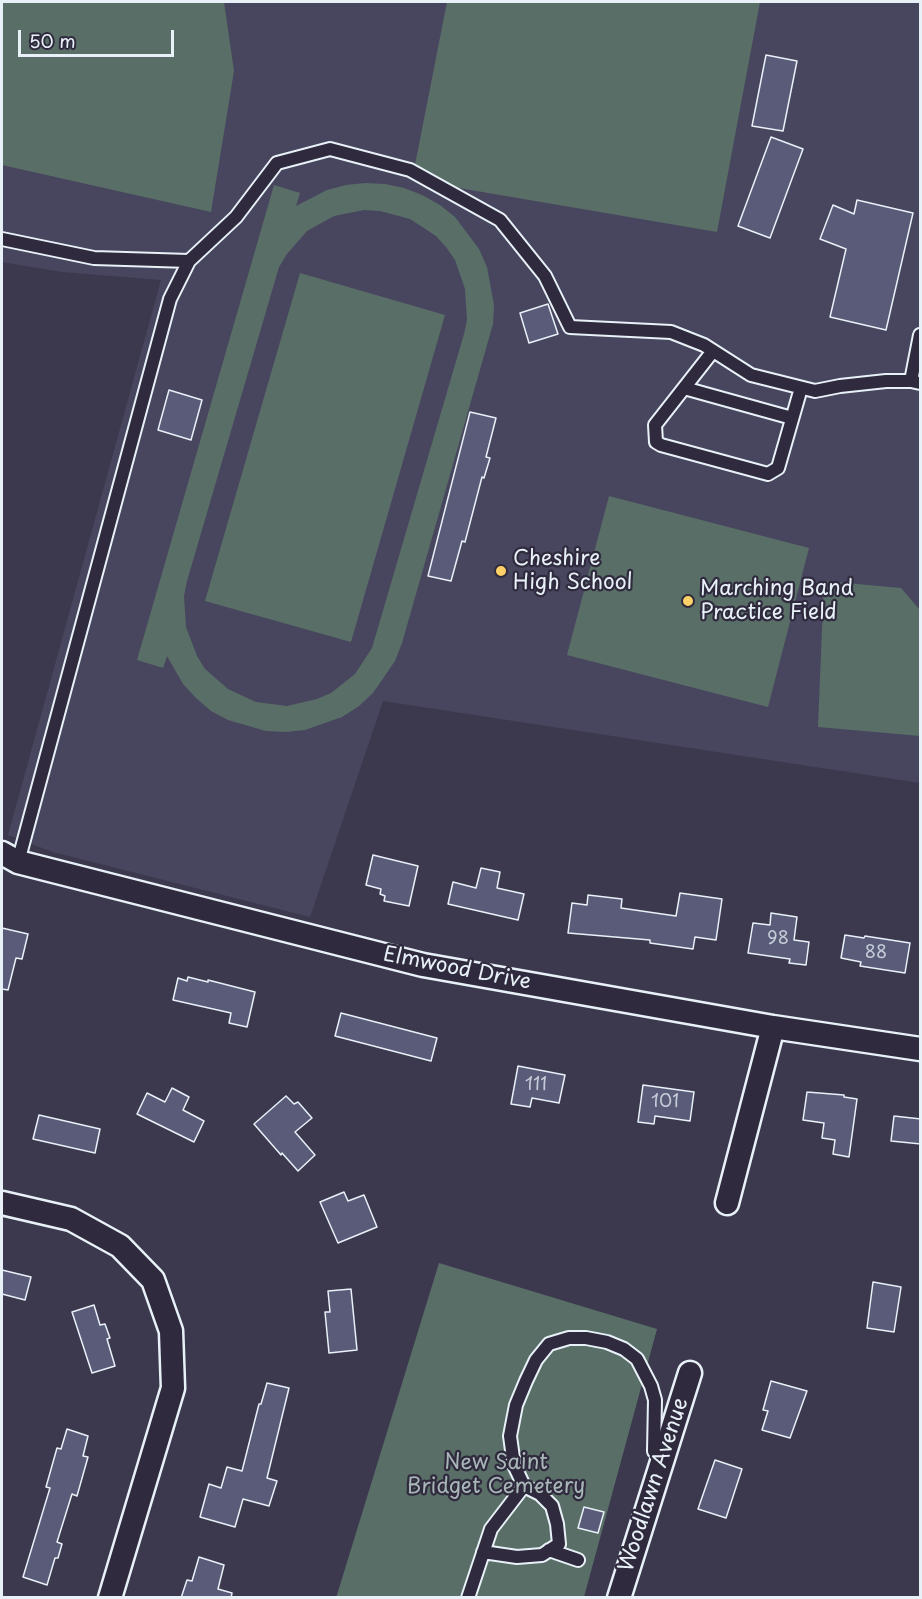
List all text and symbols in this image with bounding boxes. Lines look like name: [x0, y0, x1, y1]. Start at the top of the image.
scale bar: [21, 18, 177, 56]
text: 50 m: [29, 27, 76, 54]
place label: Cheshire High School: [513, 546, 633, 596]
marker: Cheshire High School: [494, 564, 508, 578]
place label: Marching Band Practice Field: [700, 576, 854, 626]
marker: Marching Band Practice Field: [681, 594, 695, 608]
house number: 98: [767, 928, 789, 950]
street label: Elmwood Drive: [381, 942, 533, 996]
house number: 88: [865, 942, 887, 964]
house number: 111: [525, 1074, 547, 1096]
house number: 101: [651, 1091, 679, 1113]
street label: Woodlawn Avenue: [614, 1395, 694, 1575]
park label: New Saint Bridget Cemetery: [407, 1450, 585, 1500]

